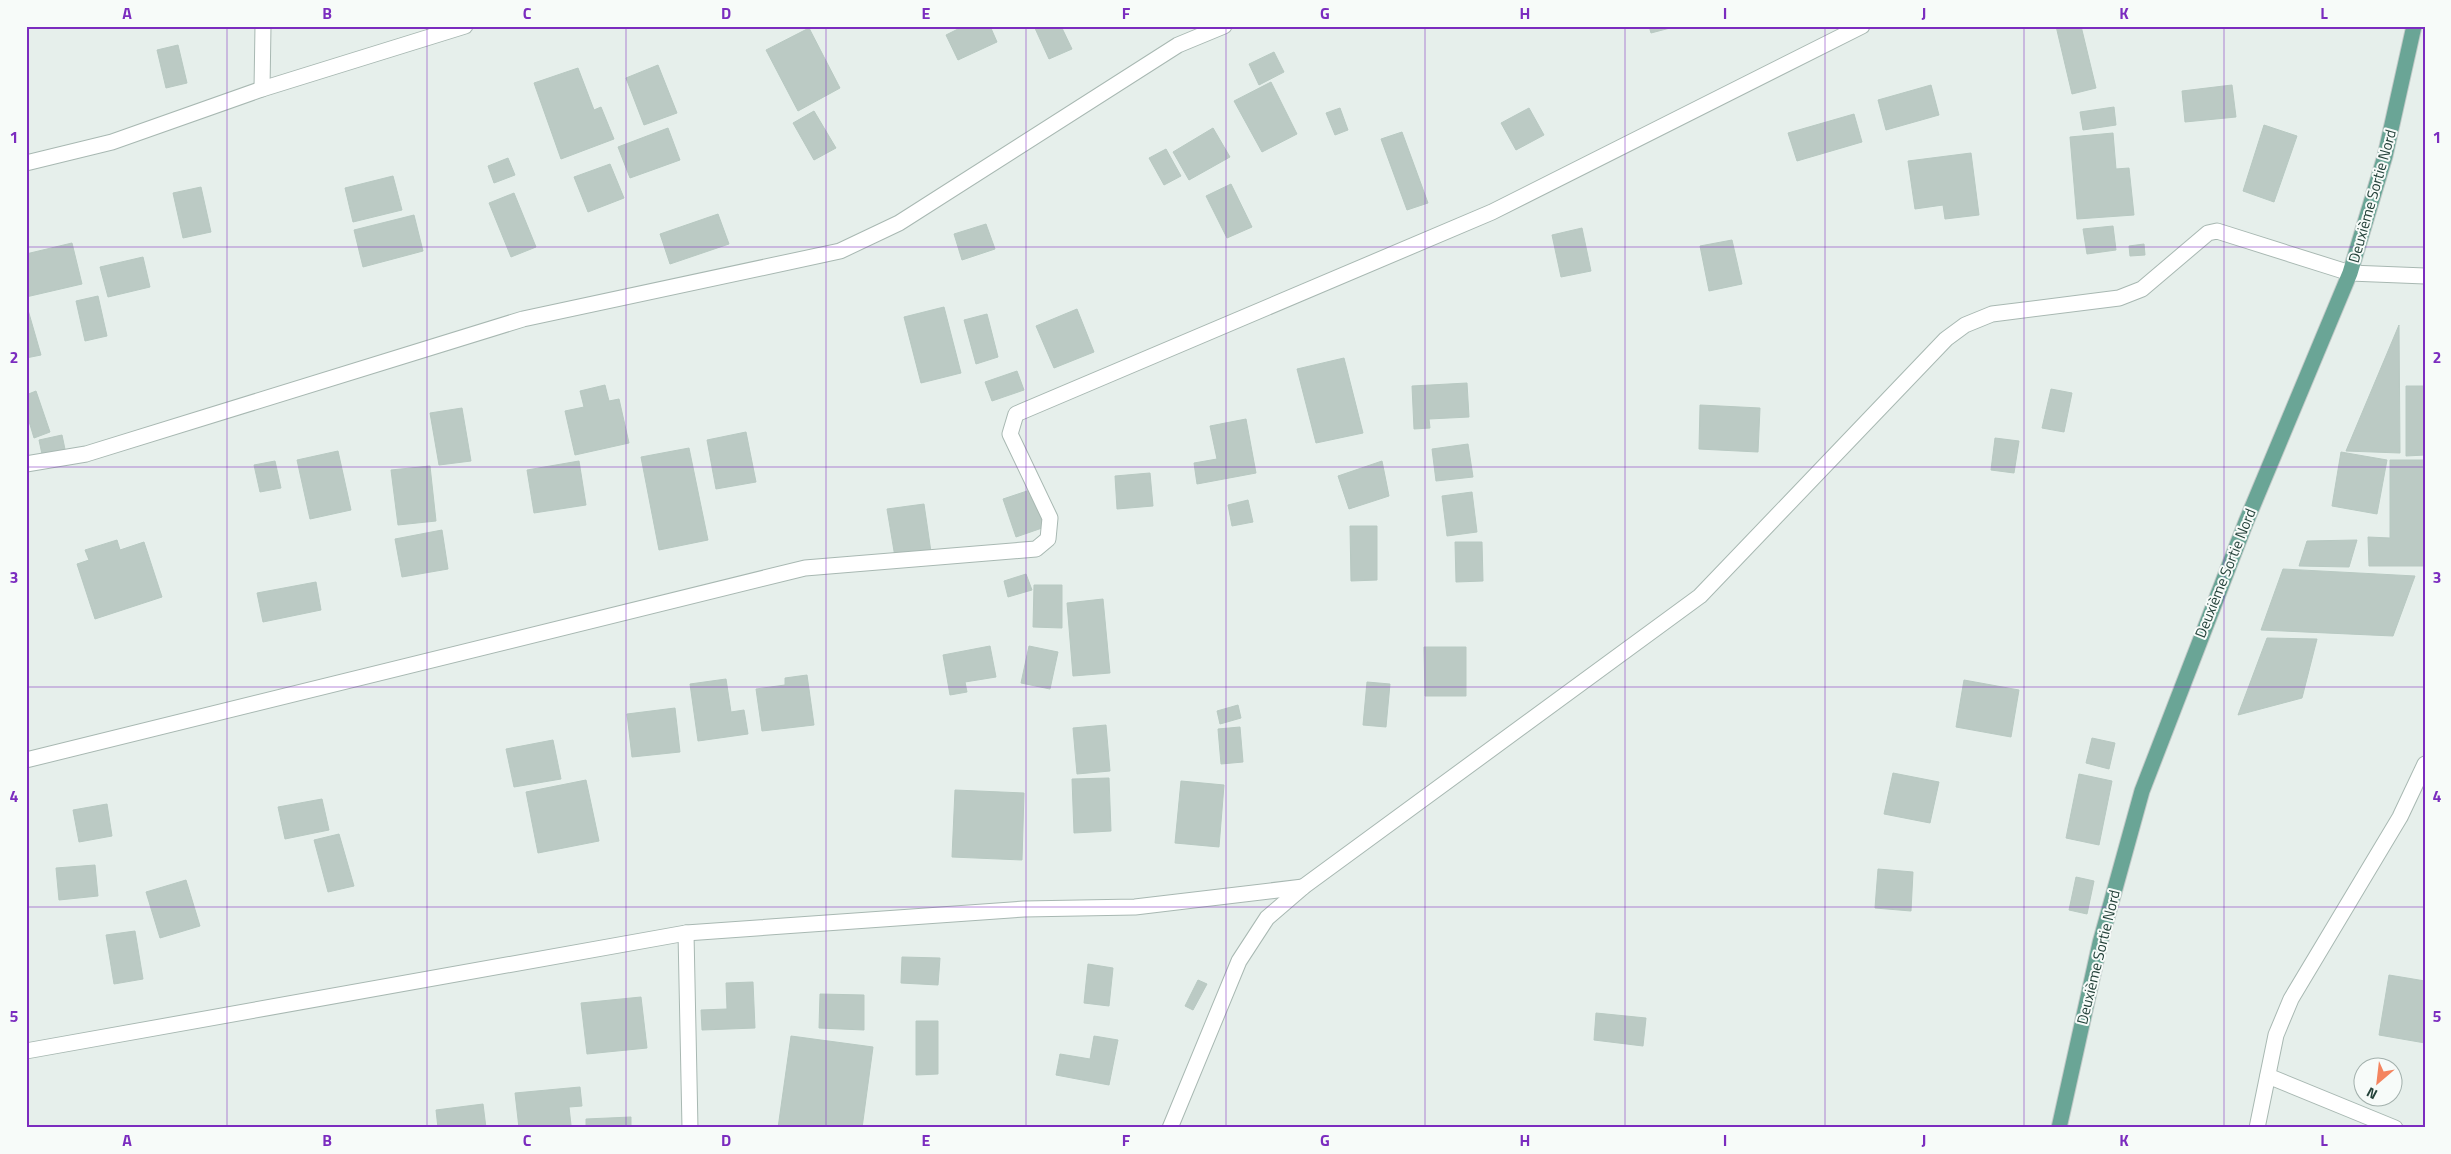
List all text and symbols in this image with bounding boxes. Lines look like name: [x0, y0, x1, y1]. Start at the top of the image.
text: A: [122, 1, 132, 25]
text: B: [322, 1, 332, 25]
text: C: [523, 1, 532, 25]
text: D: [721, 1, 731, 25]
text: E: [922, 1, 931, 25]
text: F: [1122, 1, 1131, 25]
text: G: [1320, 1, 1330, 25]
text: H: [1520, 1, 1530, 25]
text: I: [1723, 1, 1727, 25]
text: J: [1922, 1, 1926, 25]
text: K: [2119, 1, 2129, 25]
text: L: [2320, 1, 2328, 25]
text: 1: [10, 125, 18, 149]
text: 1: [2433, 125, 2441, 149]
street label: Deuxième Sortie Nord: [2342, 127, 2402, 265]
text: 2: [10, 345, 18, 369]
text: 2: [2433, 345, 2441, 369]
street label: Deuxième Sortie Nord: [2189, 505, 2261, 641]
text: 3: [10, 565, 18, 589]
text: 3: [2433, 565, 2441, 589]
text: 4: [10, 784, 19, 808]
text: 4: [2433, 784, 2442, 808]
street label: Deuxième Sortie Nord: [2070, 887, 2126, 1027]
text: 5: [10, 1004, 19, 1028]
text: 5: [2433, 1004, 2442, 1028]
north arrow: [2354, 1056, 2404, 1106]
text: N: [2362, 1082, 2381, 1105]
text: A: [122, 1128, 132, 1152]
text: B: [322, 1128, 332, 1152]
text: C: [523, 1128, 532, 1152]
text: D: [721, 1128, 731, 1152]
text: E: [922, 1128, 931, 1152]
text: F: [1122, 1128, 1131, 1152]
text: G: [1320, 1128, 1330, 1152]
text: H: [1520, 1128, 1530, 1152]
text: I: [1723, 1128, 1727, 1152]
text: J: [1922, 1128, 1926, 1152]
text: K: [2119, 1128, 2129, 1152]
text: L: [2320, 1128, 2328, 1152]

